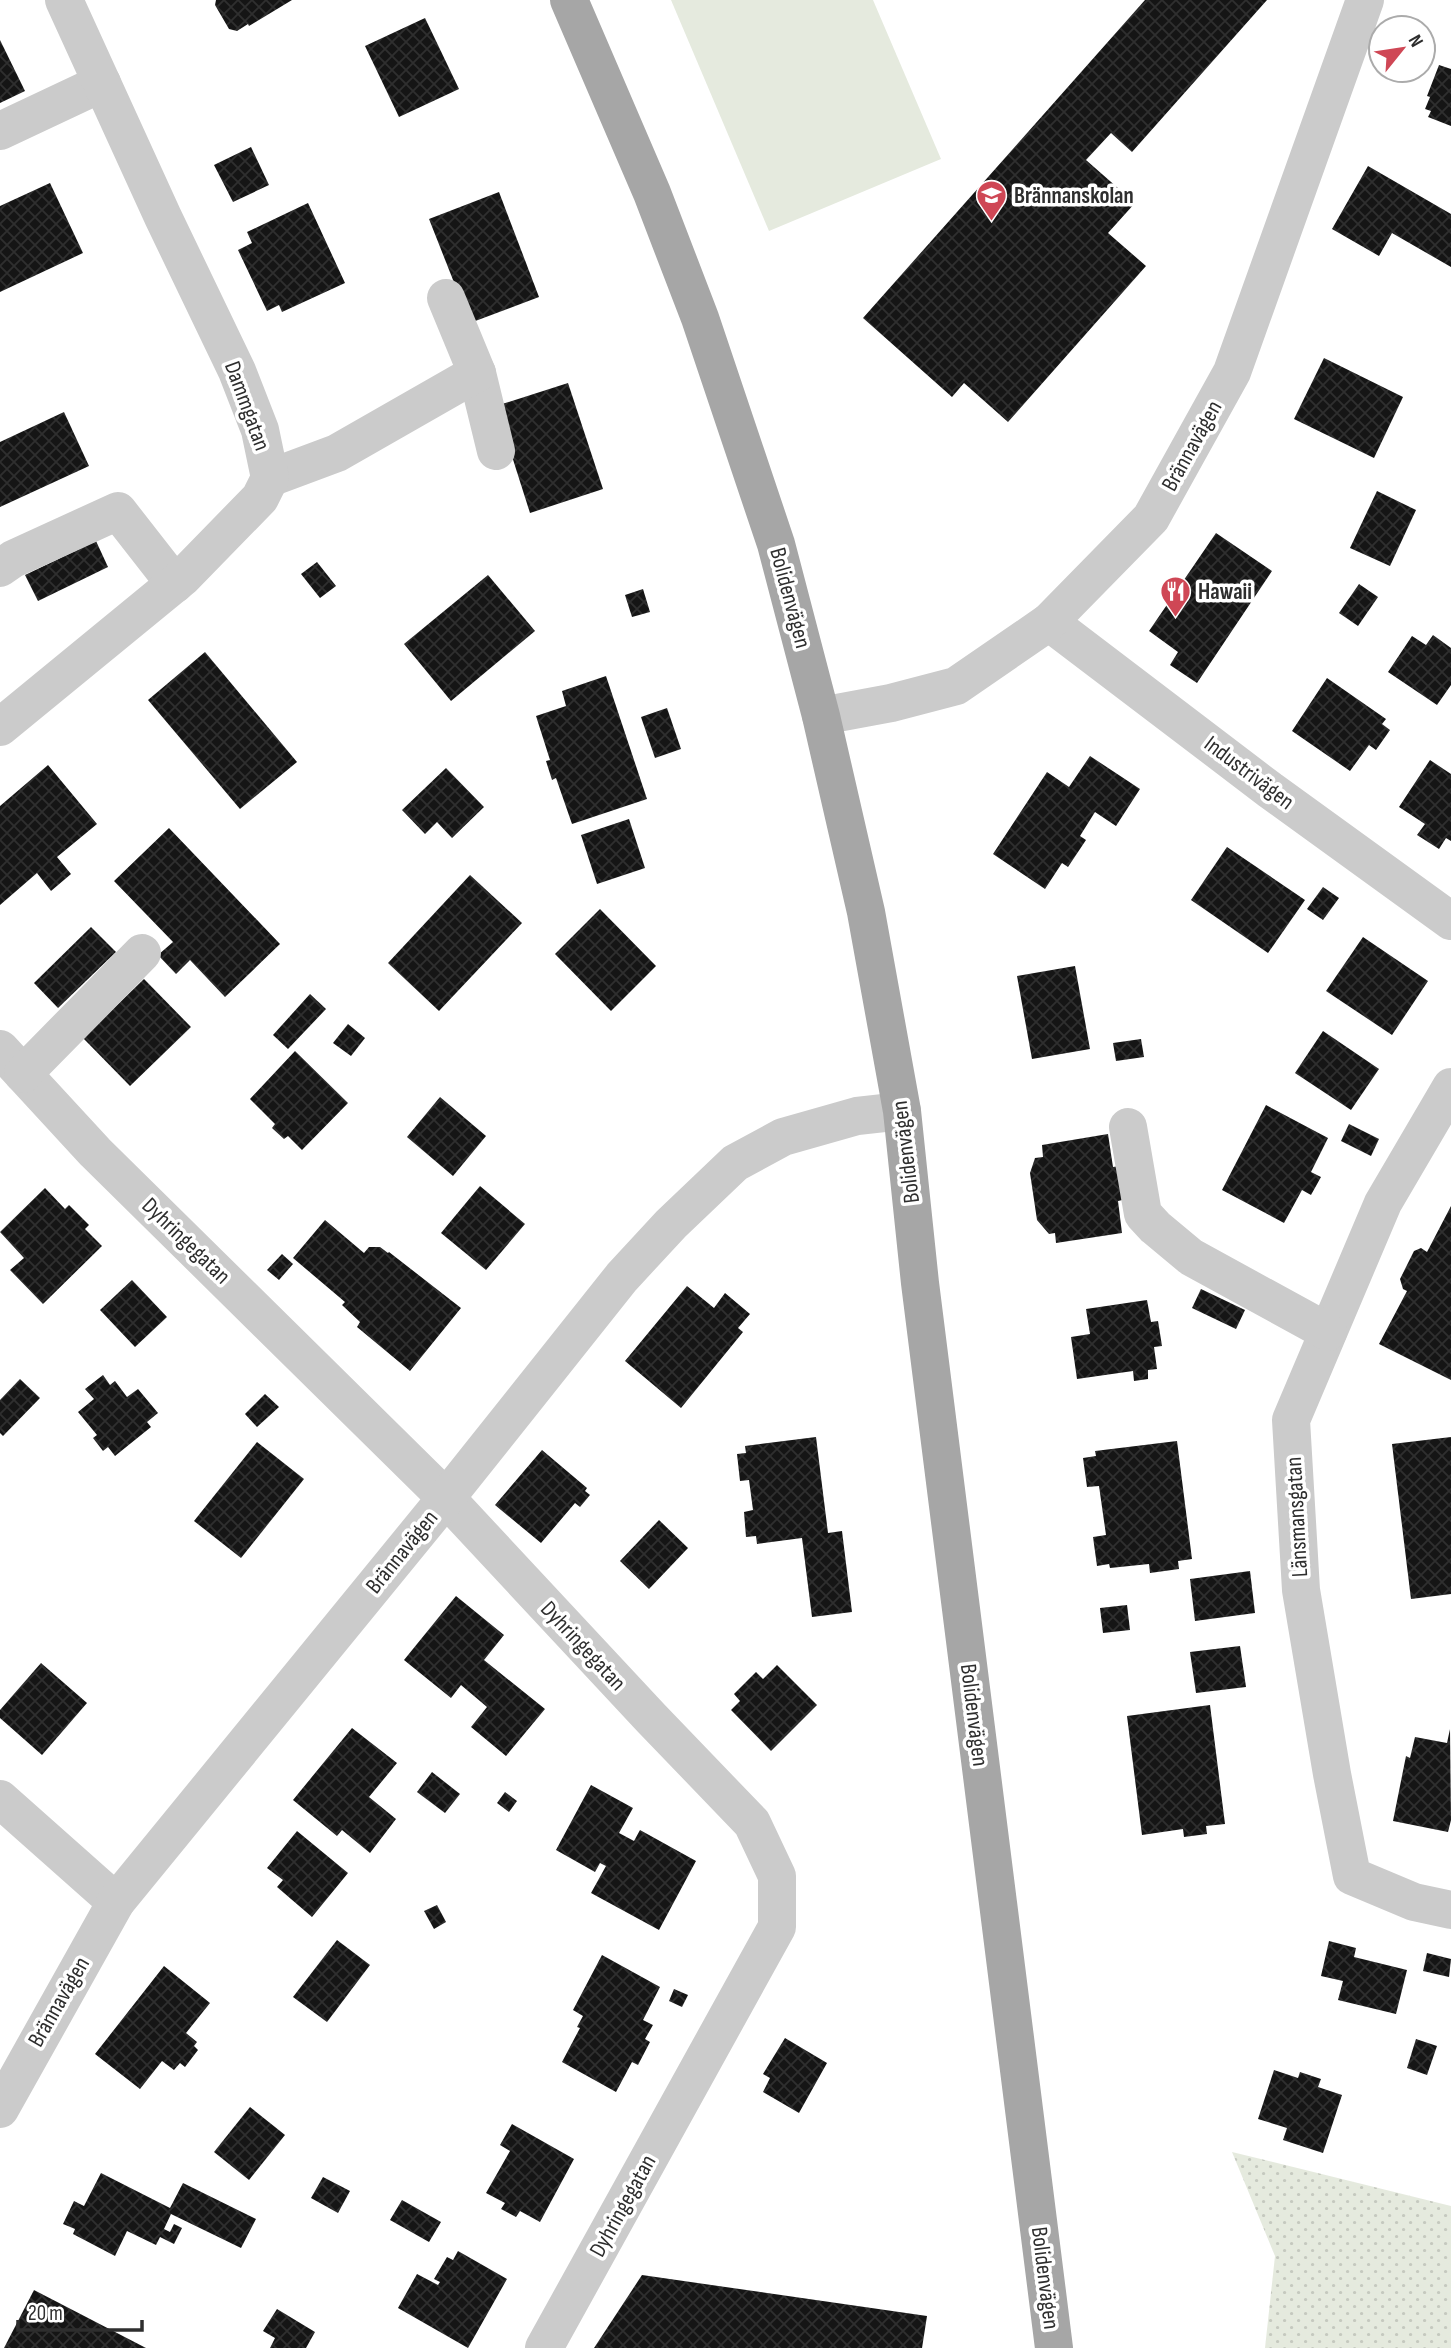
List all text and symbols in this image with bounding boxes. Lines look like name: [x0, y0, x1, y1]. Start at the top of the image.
north arrow: [1367, 14, 1437, 84]
text: N: [1403, 31, 1428, 51]
school or university icon: Brännanskolan: [974, 179, 1008, 223]
place label: Brännanskolan: [1014, 182, 1134, 210]
street label: Dammgatan: [218, 358, 276, 454]
street label: Brännavägen: [1156, 396, 1228, 496]
street label: Bolidenvägen: [763, 545, 817, 651]
restaurant icon: Hawaii: [1158, 575, 1192, 619]
place label: Hawaii: [1198, 578, 1252, 606]
street label: Industrivägen: [1198, 730, 1300, 816]
street label: Bolidenvägen: [886, 1099, 926, 1205]
street label: Dyhringegatan: [136, 1192, 236, 1290]
street label: Länsmansgatan: [1280, 1456, 1314, 1578]
street label: Brännavägen: [360, 1505, 444, 1599]
street label: Dyhringegatan: [534, 1595, 632, 1697]
street label: Bolidenvägen: [954, 1662, 994, 1768]
street label: Brännavägen: [22, 1952, 96, 2052]
street label: Dyhringegatan: [584, 2150, 662, 2262]
street label: Bolidenvägen: [1025, 2225, 1065, 2331]
scale bar: [18, 2288, 142, 2332]
text: 20 m: [28, 2301, 63, 2326]

